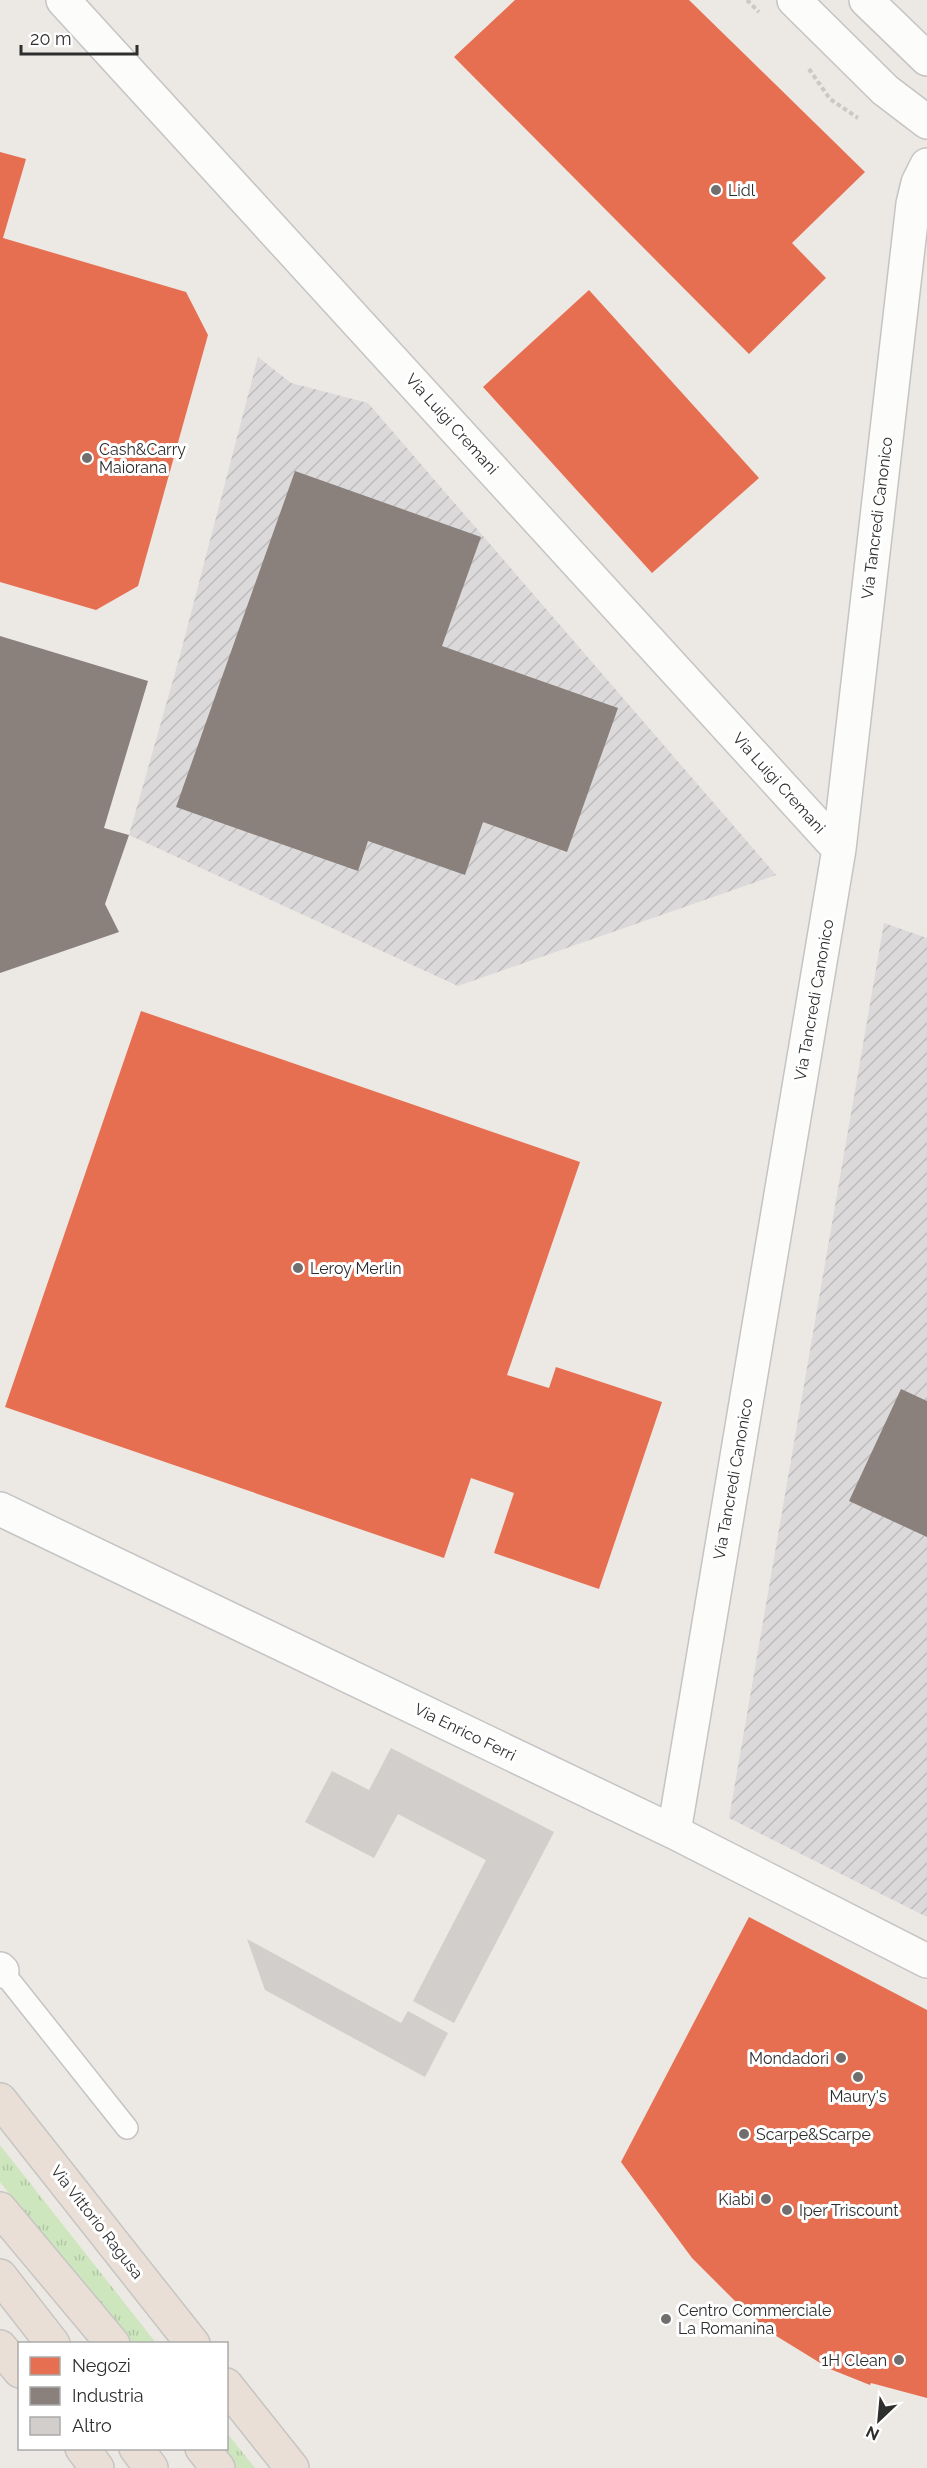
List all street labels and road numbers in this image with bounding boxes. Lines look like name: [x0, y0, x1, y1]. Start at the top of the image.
street label: Via Luigi Cremani: [402, 370, 502, 478]
street label: Via Tancredi Canonico: [858, 436, 896, 600]
street label: Via Luigi Cremani: [729, 729, 829, 837]
street label: Via Tancredi Canonico: [790, 918, 838, 1082]
street label: Via Tancredi Canonico: [709, 1397, 757, 1561]
street label: Via Enrico Ferri: [411, 1699, 519, 1765]
street label: Via Vittorio Ragusa: [47, 2162, 147, 2282]

